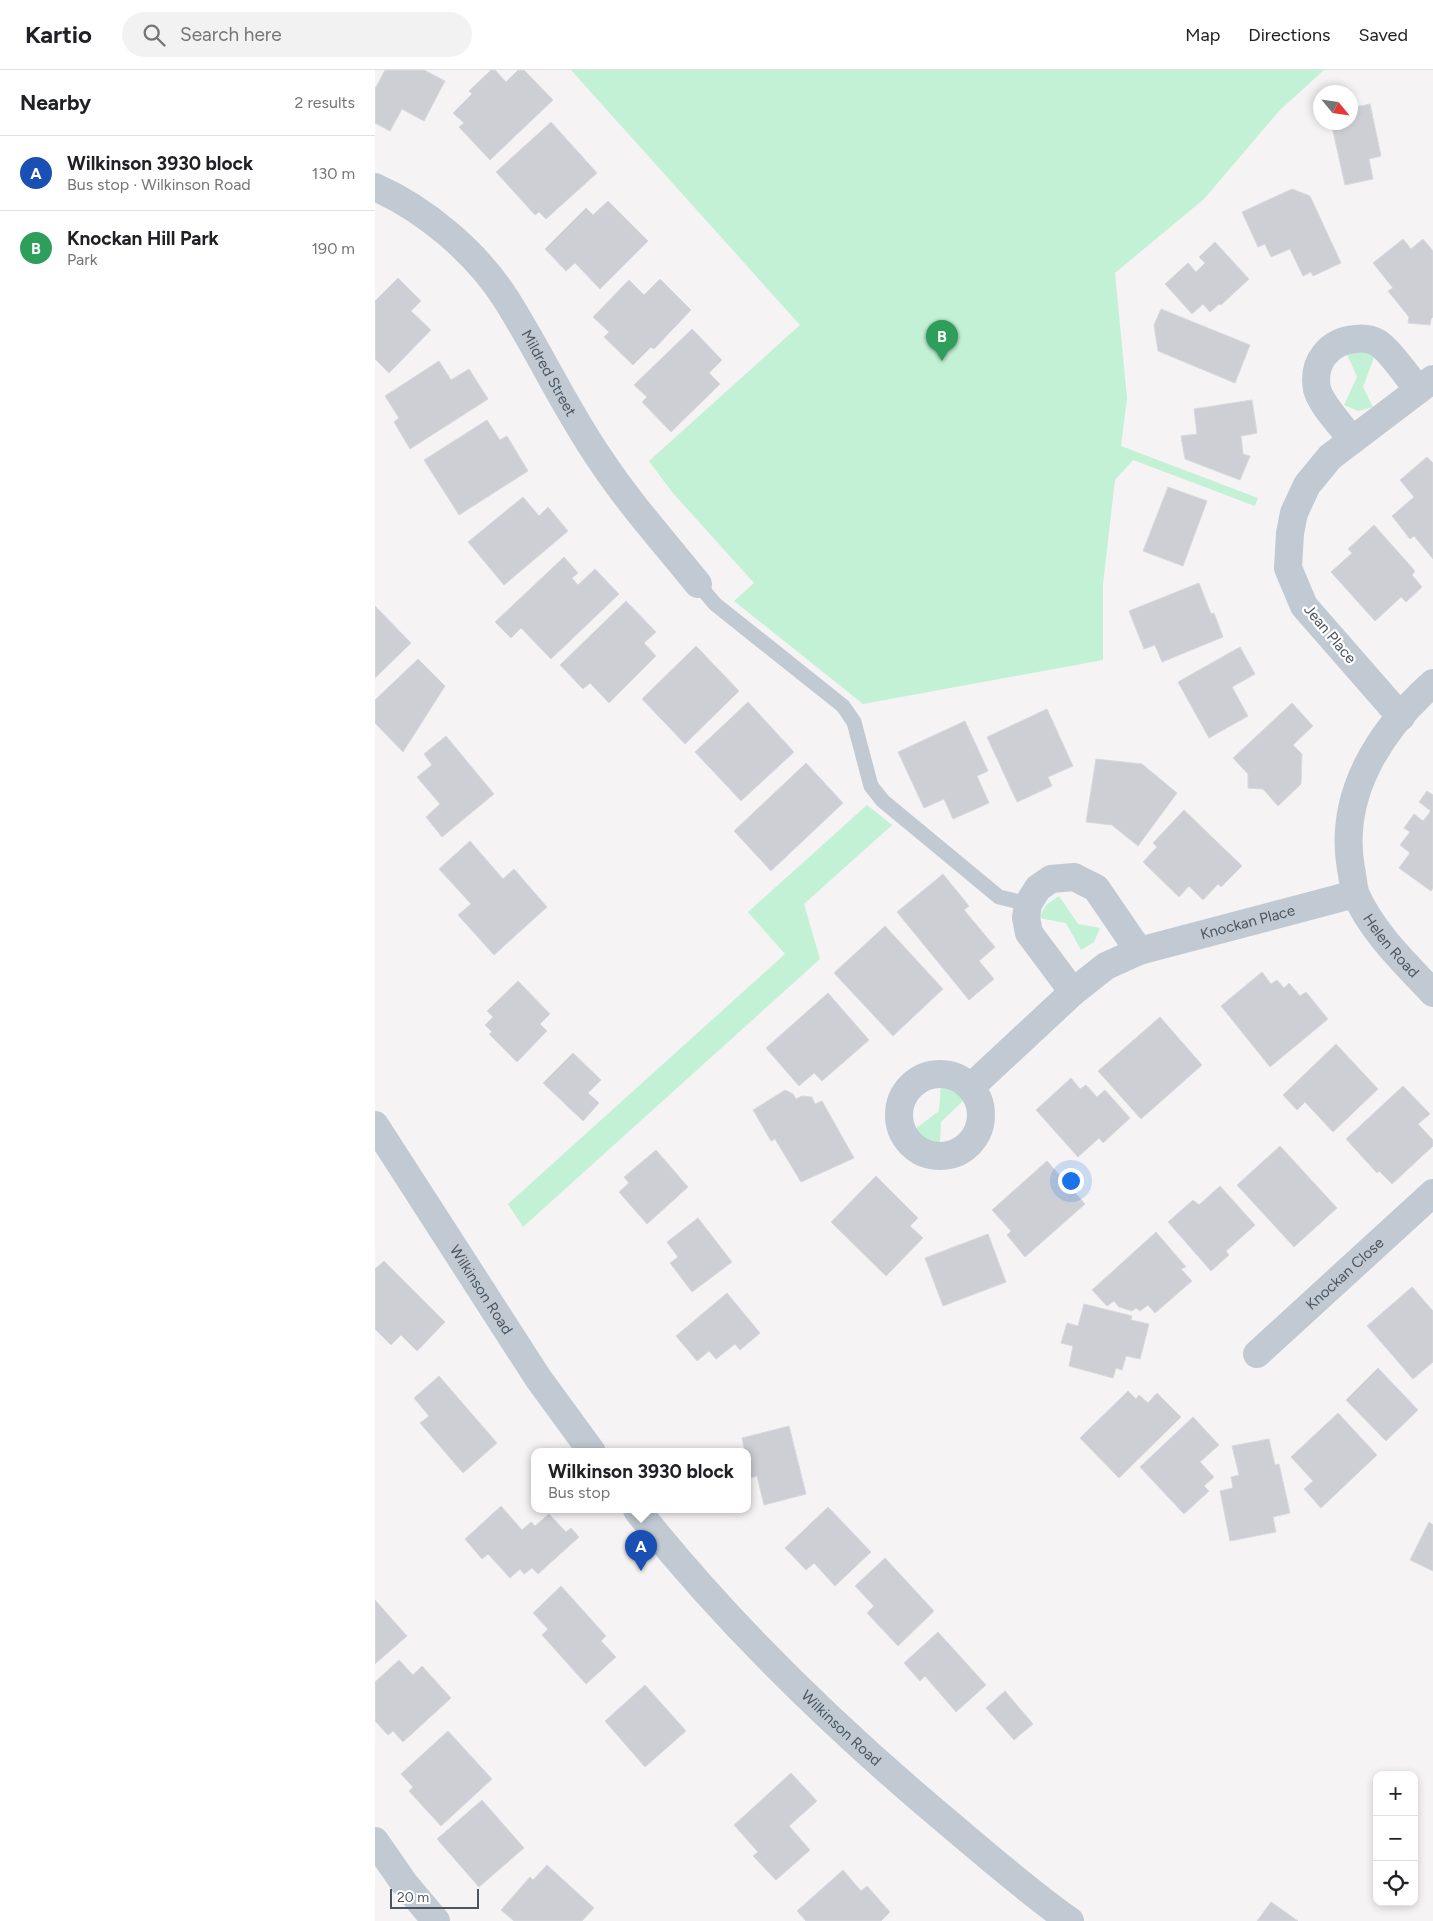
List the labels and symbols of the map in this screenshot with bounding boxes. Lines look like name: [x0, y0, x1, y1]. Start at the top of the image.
north arrow: [1313, 85, 1358, 130]
pin: B: [926, 320, 958, 361]
street label: Mildred Street: [517, 327, 580, 420]
street label: Jean Place: [1300, 601, 1360, 667]
street label: Knockan Place: [1198, 901, 1297, 943]
street label: Helen Road: [1359, 910, 1423, 981]
your location: [1058, 1168, 1084, 1194]
street label: Knockan Close: [1302, 1234, 1387, 1314]
street label: Wilkinson Road: [446, 1242, 517, 1338]
pin: A: [625, 1530, 657, 1571]
street label: Wilkinson Road: [797, 1687, 885, 1770]
scale bar: [390, 1886, 479, 1909]

